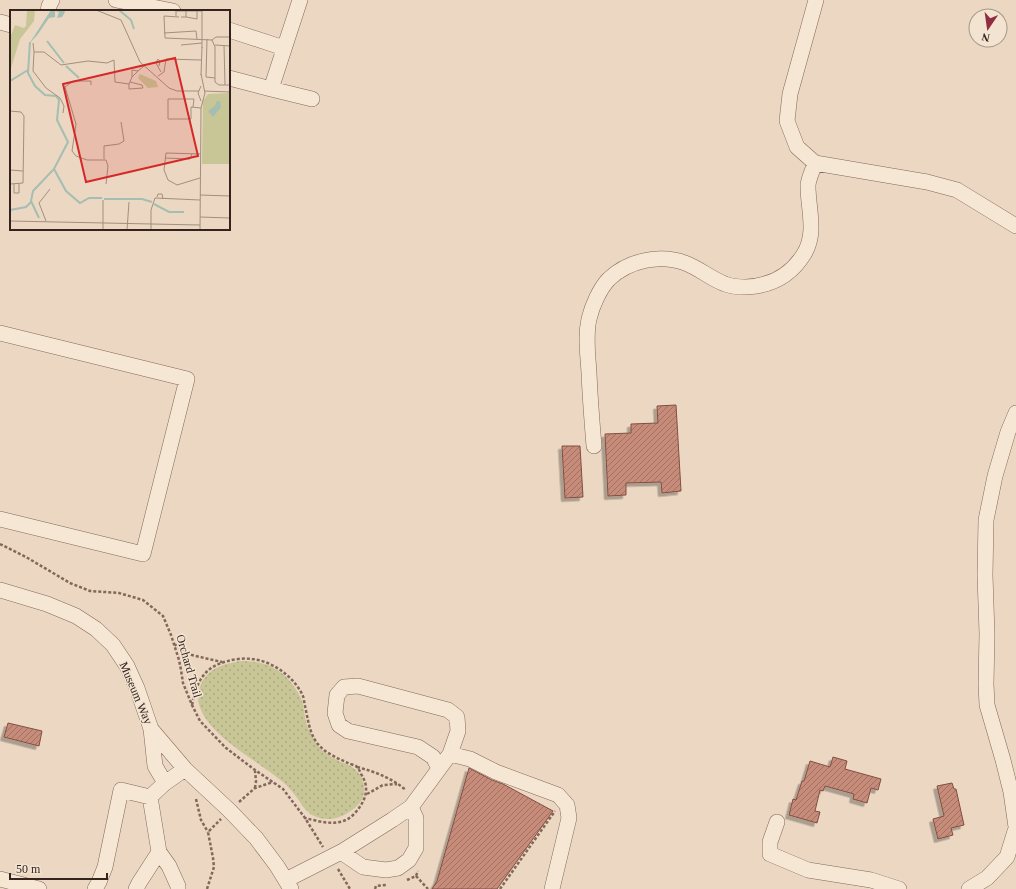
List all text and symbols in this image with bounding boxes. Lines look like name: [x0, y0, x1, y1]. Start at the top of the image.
north arrow: [968, 8, 1008, 48]
inset map: [10, 10, 230, 230]
text: N: [980, 31, 991, 44]
street label: Orchard Trail: [173, 633, 205, 700]
street label: Museum Way: [117, 660, 155, 726]
scale bar: [10, 855, 107, 881]
text: 50 m: [16, 862, 41, 876]

